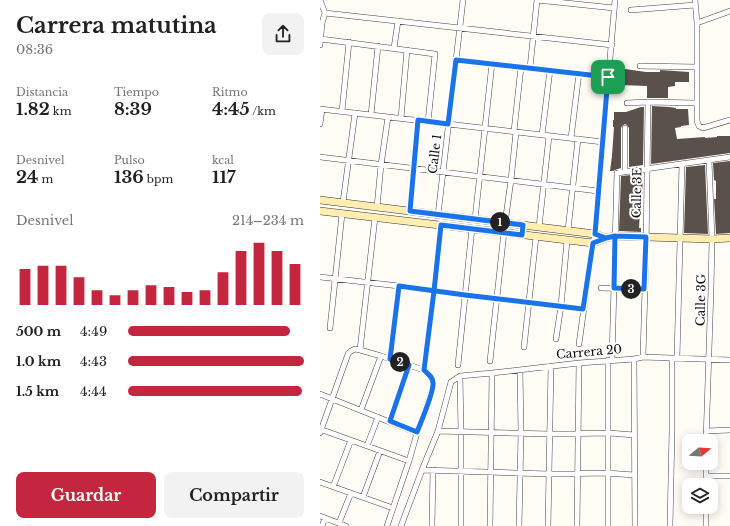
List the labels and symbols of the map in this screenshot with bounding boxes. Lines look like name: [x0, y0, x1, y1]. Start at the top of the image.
pin: [591, 60, 625, 94]
street label: Calle 1: [425, 133, 444, 175]
street label: Calle 3E: [629, 167, 644, 218]
pin: 1: [490, 212, 510, 232]
street label: Calle 3G: [693, 273, 708, 326]
pin: 3: [621, 279, 641, 299]
street label: Carrera 20: [555, 341, 623, 362]
pin: 2: [390, 352, 410, 372]
north arrow: [682, 434, 718, 470]

